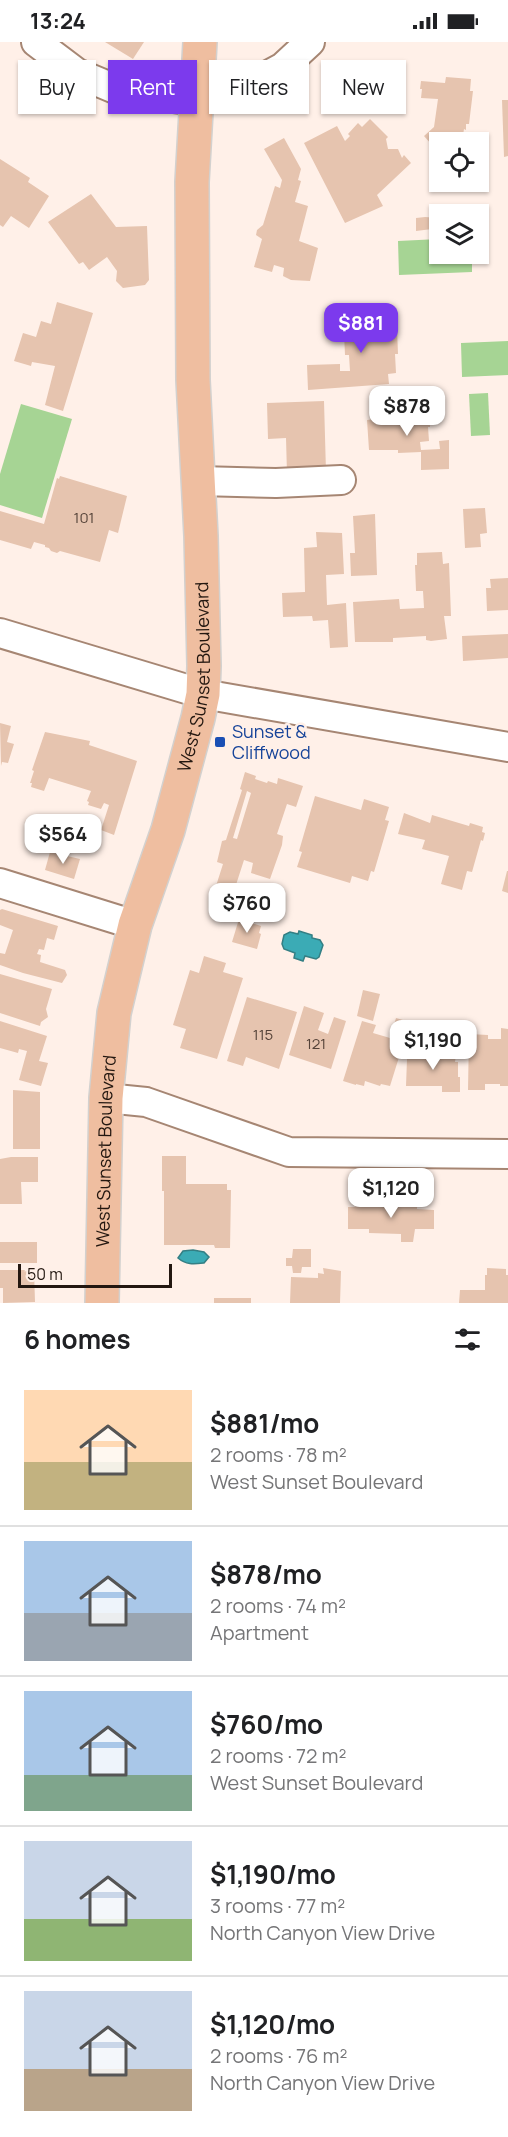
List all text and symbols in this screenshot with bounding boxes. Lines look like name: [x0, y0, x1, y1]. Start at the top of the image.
text: 13:24: [30, 6, 86, 36]
chip: Buy: [18, 60, 96, 114]
chip: Rent: [108, 60, 197, 114]
chip: Filters: [209, 60, 309, 114]
chip: New: [321, 60, 406, 114]
map controls: [429, 132, 489, 264]
button: locate: [429, 132, 489, 192]
button: layers: [429, 204, 489, 264]
pin: $881: [325, 303, 397, 354]
text: $881: [338, 309, 384, 336]
pin: $878: [371, 386, 443, 437]
text: $878: [383, 392, 431, 419]
house number: 101: [74, 507, 94, 528]
street label: West Sunset Boulevard: [171, 582, 215, 774]
place label: Sunset & Cliffwood: [232, 719, 311, 764]
marker: Sunset & Cliffwood: [213, 735, 227, 749]
pin: $564: [27, 814, 99, 865]
text: $564: [39, 820, 87, 847]
pin: $760: [211, 883, 283, 934]
text: $760: [223, 889, 271, 916]
pin: $1,190: [384, 1020, 482, 1071]
house number: 115: [253, 1024, 273, 1045]
text: $1,190: [404, 1026, 462, 1053]
house number: 121: [306, 1033, 326, 1054]
street label: West Sunset Boulevard: [90, 1054, 121, 1247]
pin: $1,120: [342, 1168, 440, 1219]
text: $1,120: [362, 1174, 420, 1201]
scale bar: [18, 1261, 172, 1288]
text: 50 m: [27, 1263, 63, 1285]
text: 6 homes: [24, 1321, 131, 1357]
icon: filters: [451, 1323, 484, 1356]
text: $881/mo: [210, 1405, 319, 1441]
icon: home: [72, 1414, 144, 1486]
text: 2 rooms · 78 m²: [210, 1441, 347, 1468]
text: West Sunset Boulevard: [210, 1468, 423, 1495]
text: $878/mo: [210, 1556, 322, 1592]
icon: home: [72, 1565, 144, 1637]
text: 2 rooms · 74 m²: [210, 1592, 346, 1619]
text: Apartment: [210, 1619, 309, 1646]
text: $760/mo: [210, 1706, 323, 1742]
icon: home: [72, 1715, 144, 1787]
text: 2 rooms · 72 m²: [210, 1742, 346, 1769]
text: West Sunset Boulevard: [210, 1769, 423, 1796]
text: $1,190/mo: [210, 1856, 336, 1892]
icon: home: [72, 1865, 144, 1937]
text: 3 rooms · 77 m²: [210, 1892, 345, 1919]
text: North Canyon View Drive: [210, 1919, 435, 1946]
text: $1,120/mo: [210, 2006, 335, 2042]
icon: home: [72, 2015, 144, 2087]
text: 2 rooms · 76 m²: [210, 2042, 347, 2069]
text: North Canyon View Drive: [210, 2069, 435, 2096]

